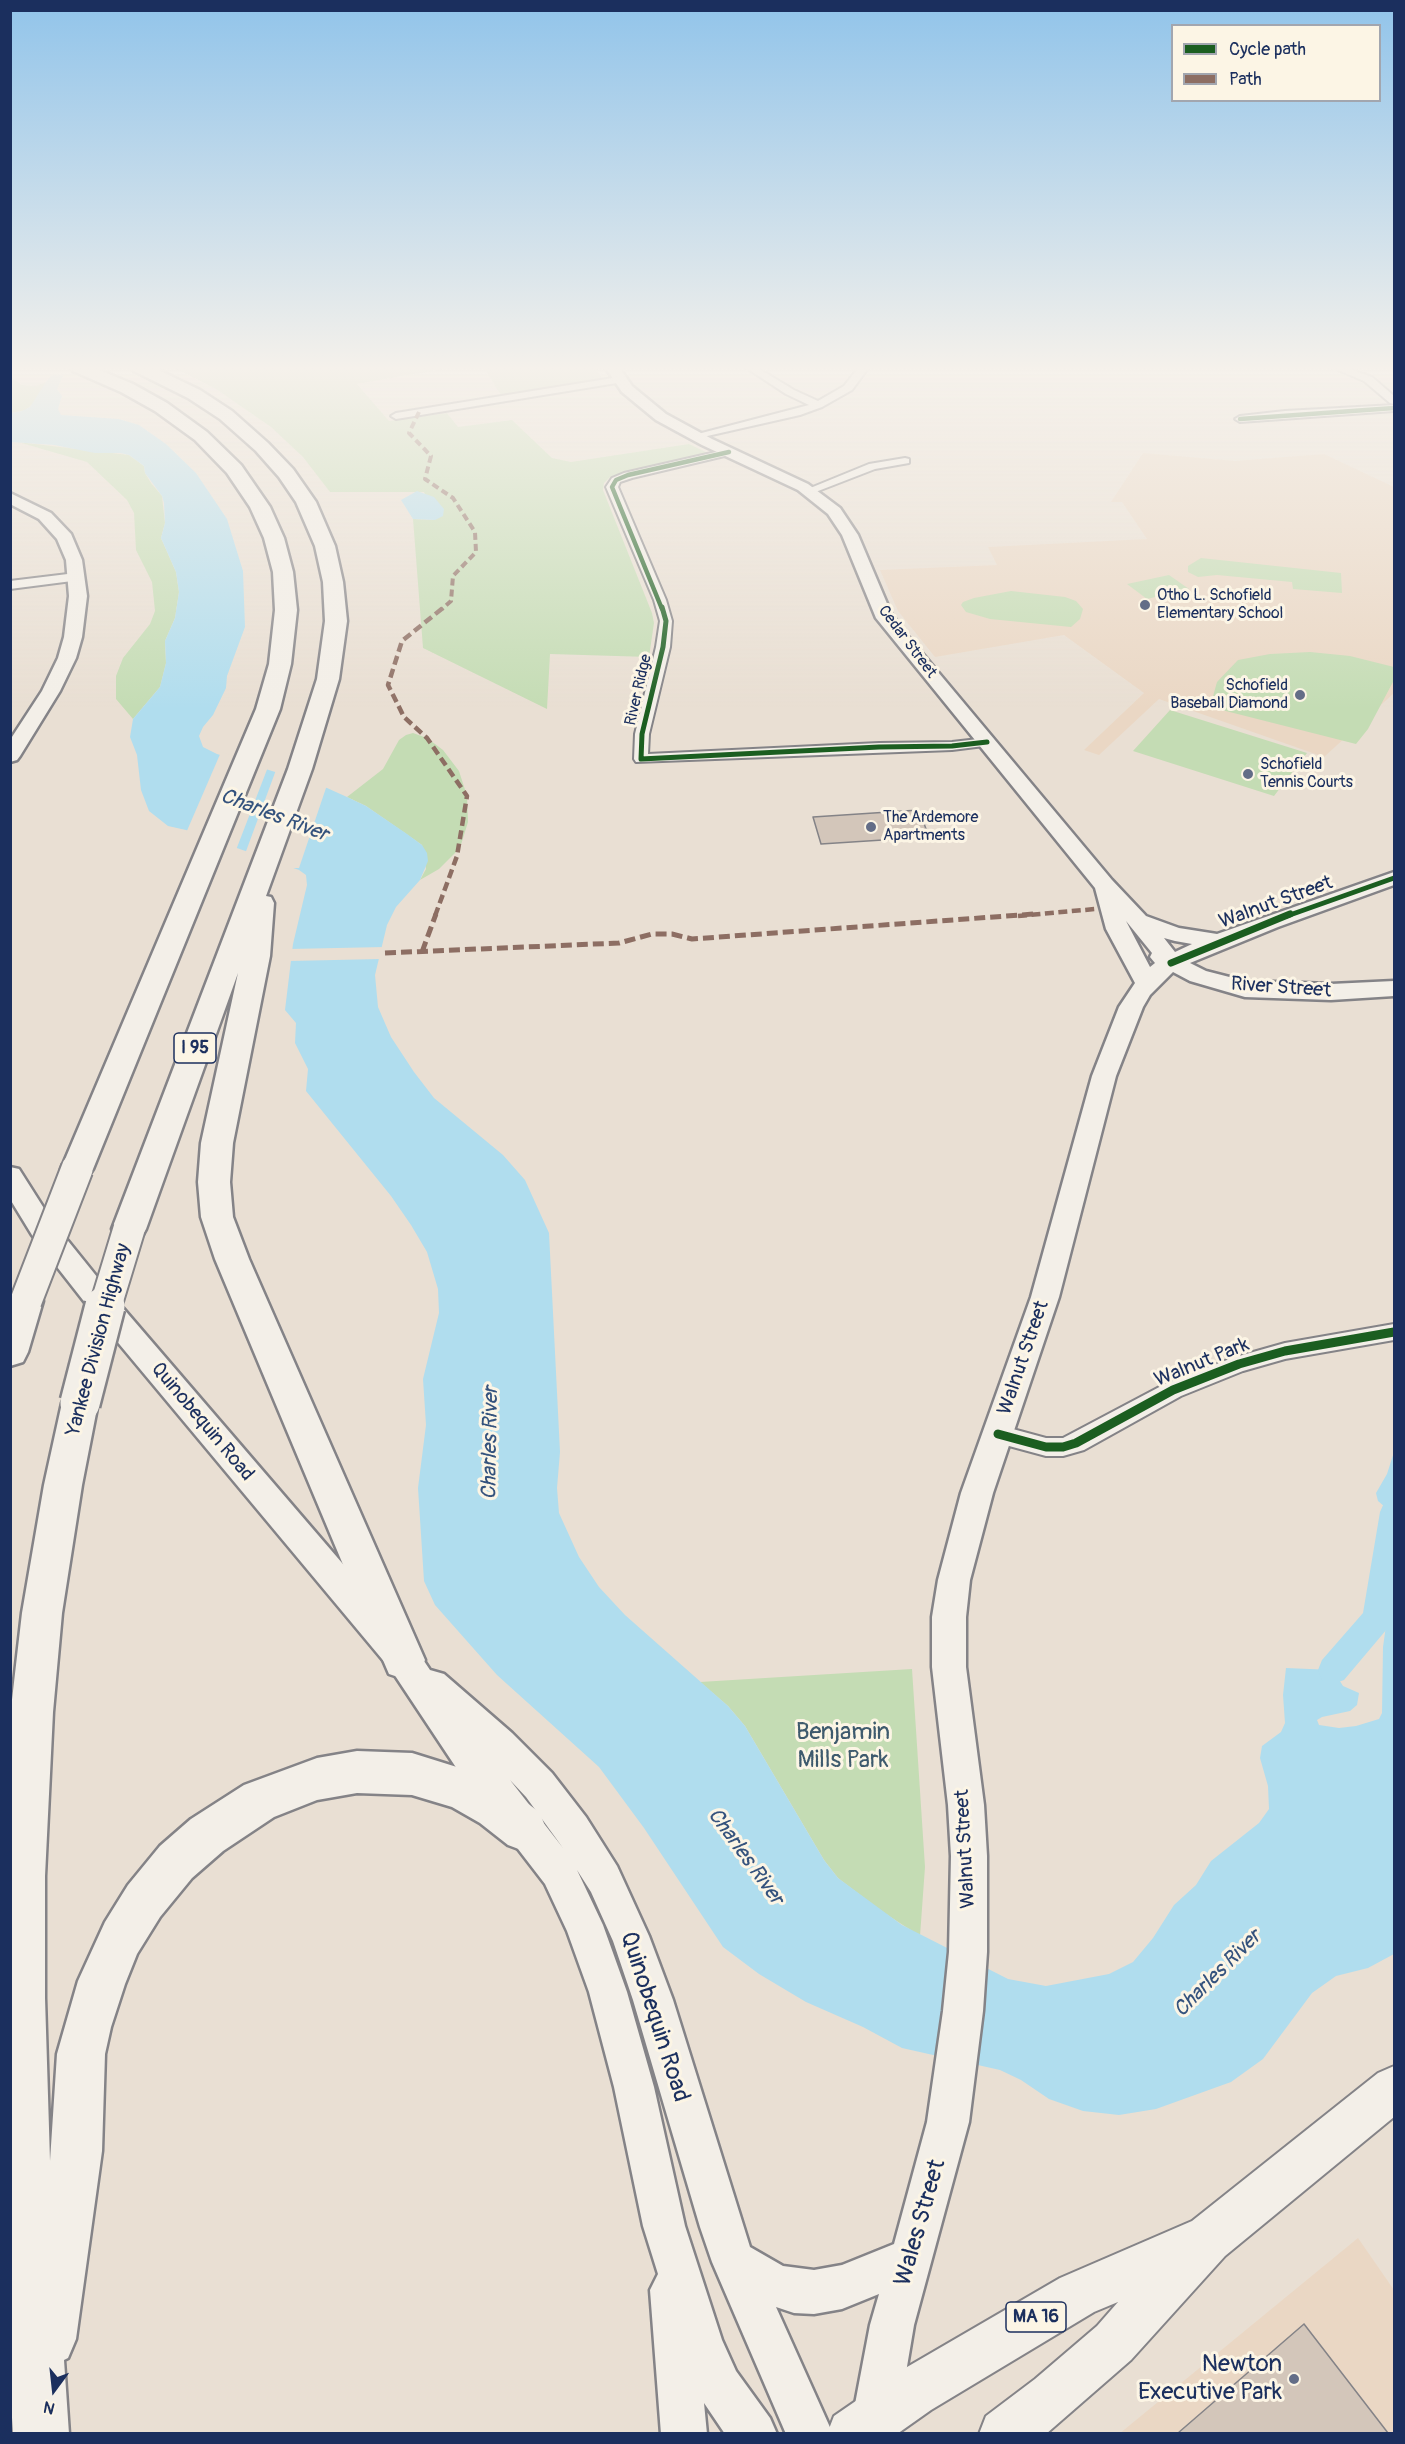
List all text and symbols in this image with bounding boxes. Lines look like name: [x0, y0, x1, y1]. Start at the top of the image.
legend: [1171, 24, 1381, 102]
text: Cycle path: [1229, 38, 1306, 61]
text: Path: [1229, 68, 1262, 91]
place label: Otho L. Schofield Elementary School: [1157, 586, 1283, 624]
marker: Otho L. Schofield Elementary School: [1138, 598, 1152, 612]
street label: Cedar Street: [874, 602, 940, 682]
street label: River Ridge: [621, 652, 657, 728]
place label: Schofield Baseball Diamond: [1170, 676, 1288, 714]
marker: Schofield Baseball Diamond: [1293, 688, 1307, 702]
place label: Schofield Tennis Courts: [1260, 755, 1353, 793]
marker: Schofield Tennis Courts: [1241, 767, 1255, 781]
water label: Charles River: [217, 784, 331, 848]
place label: The Ardemore Apartments: [883, 808, 978, 846]
marker: The Ardemore Apartments: [864, 820, 878, 834]
street label: Walnut Street: [1216, 871, 1336, 935]
street label: River Street: [1230, 973, 1332, 1003]
road number: I 95: [174, 1033, 216, 1063]
street label: Yankee Division Highway: [62, 1241, 136, 1439]
street label: Walnut Street: [993, 1298, 1055, 1418]
street label: Walnut Park: [1151, 1333, 1253, 1393]
street label: Quinobequin Road: [145, 1358, 259, 1486]
water label: Charles River: [477, 1386, 505, 1500]
park label: Benjamin Mills Park: [796, 1719, 890, 1775]
street label: Walnut Street: [951, 1789, 981, 1909]
water label: Charles River: [702, 1804, 788, 1910]
water label: Charles River: [1169, 1925, 1267, 2023]
street label: Quinobequin Road: [613, 1928, 695, 2106]
street label: Wales Street: [889, 2156, 953, 2290]
road number: MA 16: [1006, 2302, 1066, 2332]
place label: Newton Executive Park: [1138, 2351, 1282, 2407]
north arrow: [24, 2360, 84, 2420]
marker: Newton Executive Park: [1287, 2372, 1301, 2386]
text: N: [42, 2396, 57, 2418]

